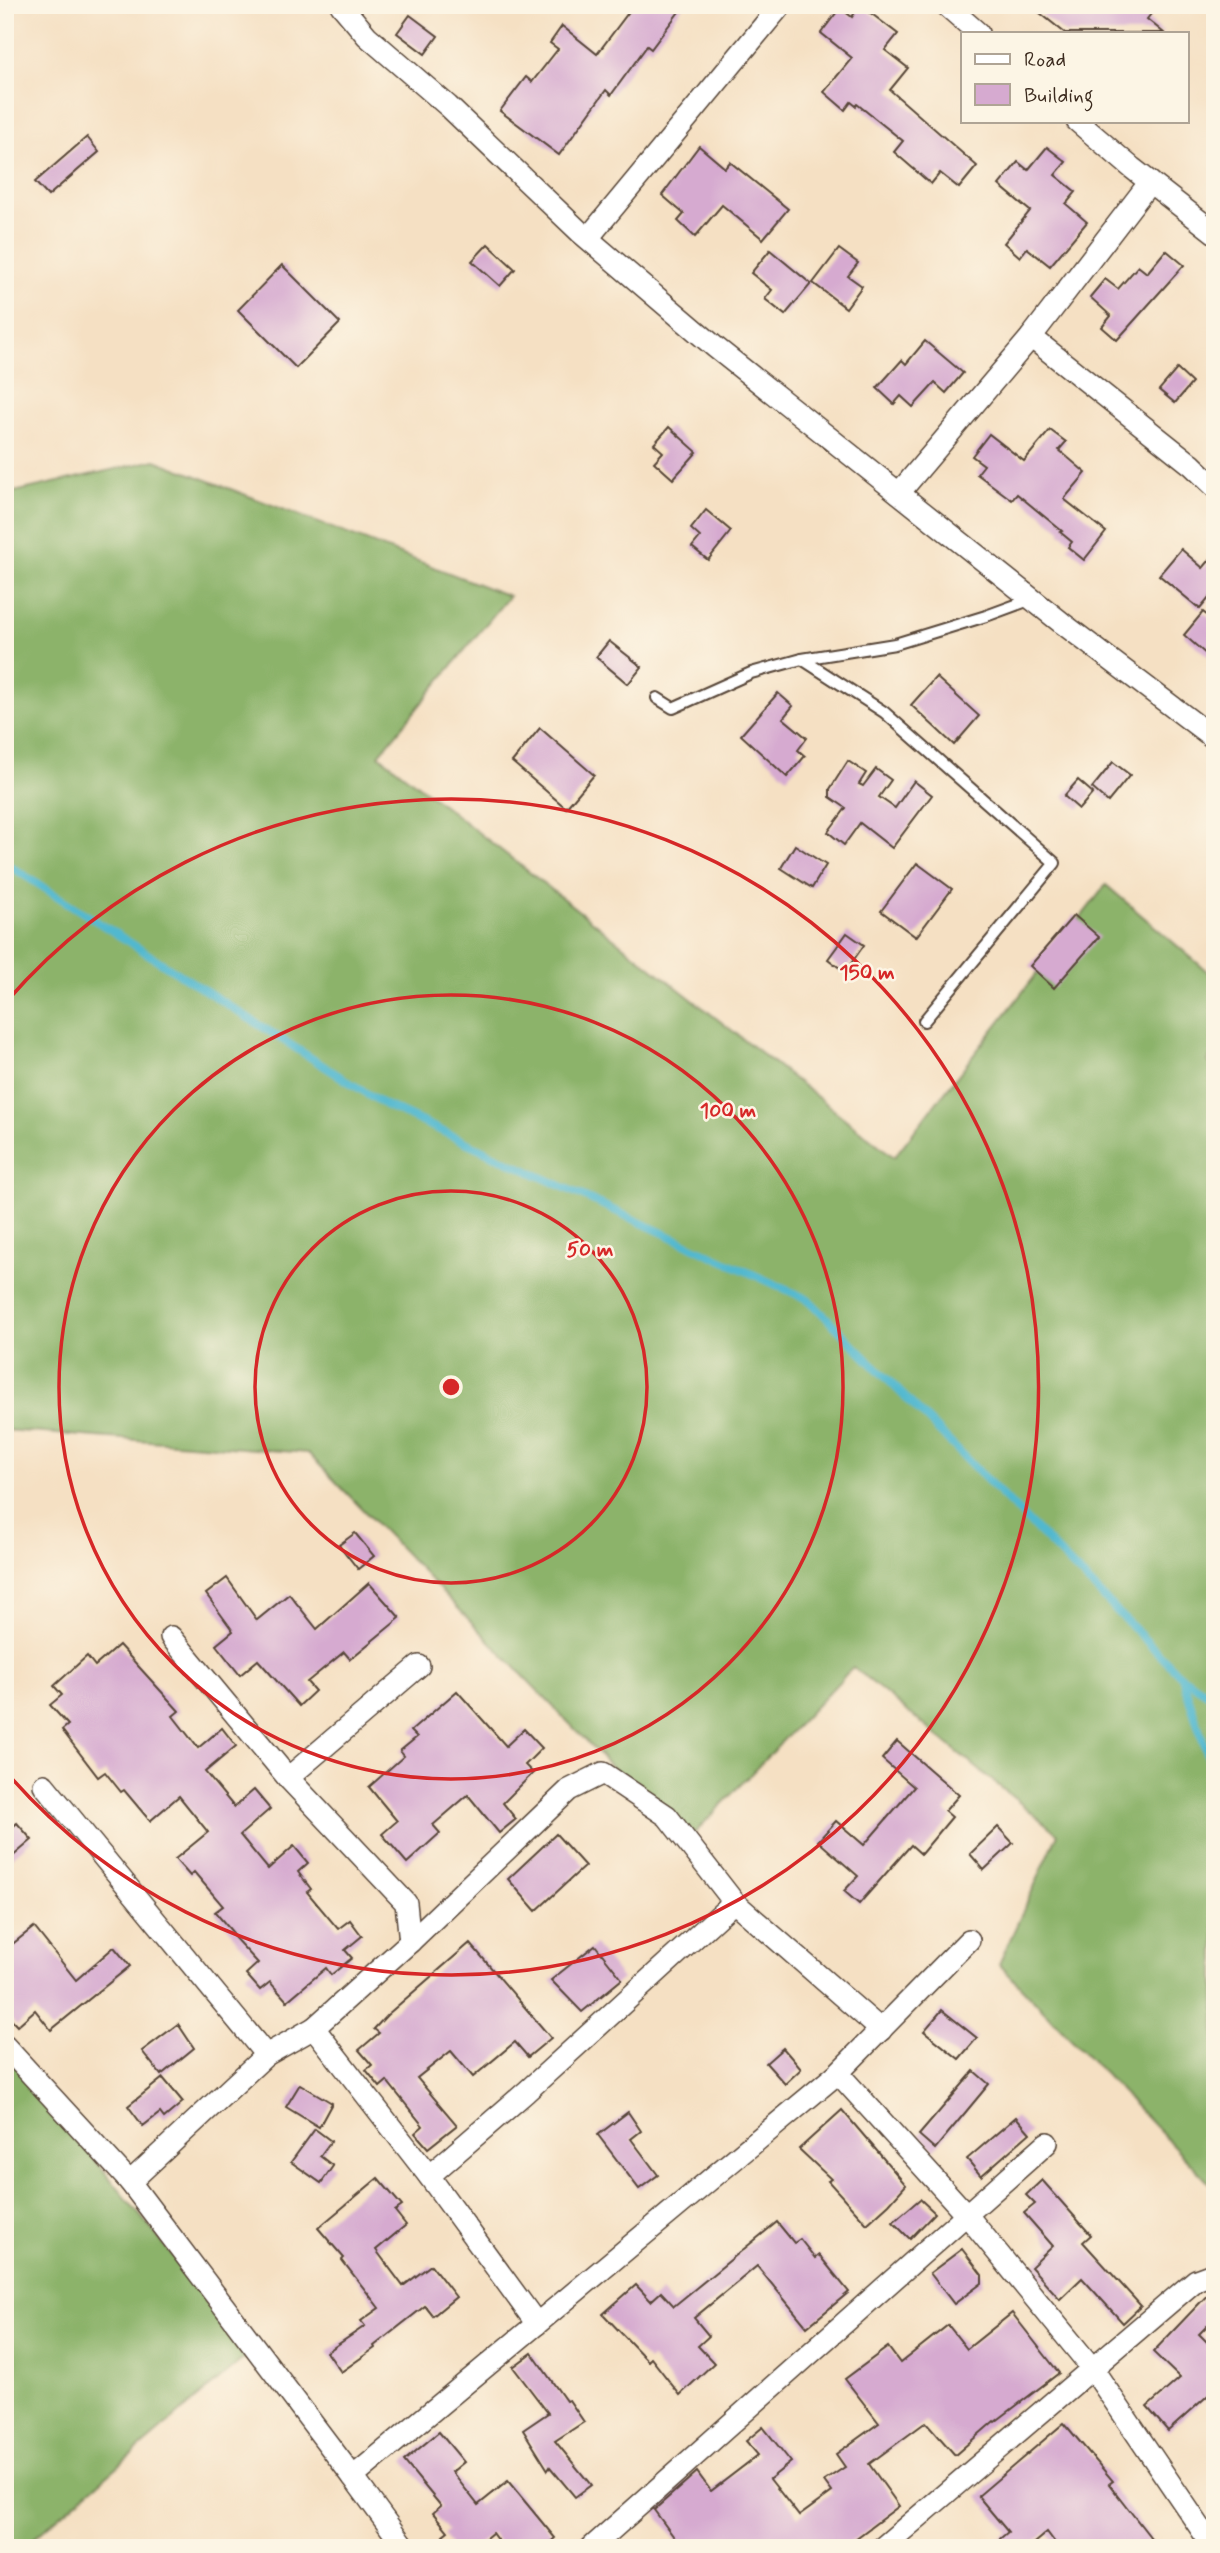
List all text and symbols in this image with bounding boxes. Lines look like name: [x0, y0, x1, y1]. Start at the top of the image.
legend: [961, 32, 1188, 122]
text: Road: [1024, 46, 1066, 74]
text: Building: [1024, 82, 1094, 112]
text: 150 m: [839, 959, 895, 987]
text: 100 m: [700, 1097, 756, 1125]
text: 50 m: [567, 1236, 614, 1264]
centre of rings: [439, 1375, 463, 1399]

